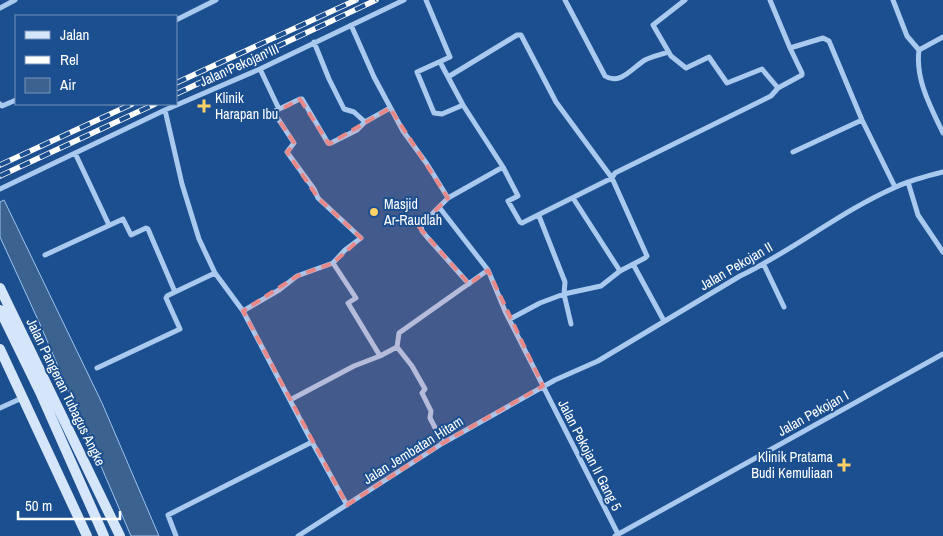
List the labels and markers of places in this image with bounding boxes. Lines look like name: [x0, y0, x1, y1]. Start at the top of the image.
place label: Klinik Harapan Ibu: [215, 89, 278, 123]
marker: Klinik Harapan Ibu: [197, 99, 211, 113]
place label: Masjid Ar-Raudlah: [383, 195, 442, 229]
marker: Masjid Ar-Raudlah: [368, 206, 380, 218]
place label: Klinik Pratama Budi Kemuliaan: [751, 448, 834, 482]
marker: Klinik Pratama Budi Kemuliaan: [837, 458, 851, 472]

